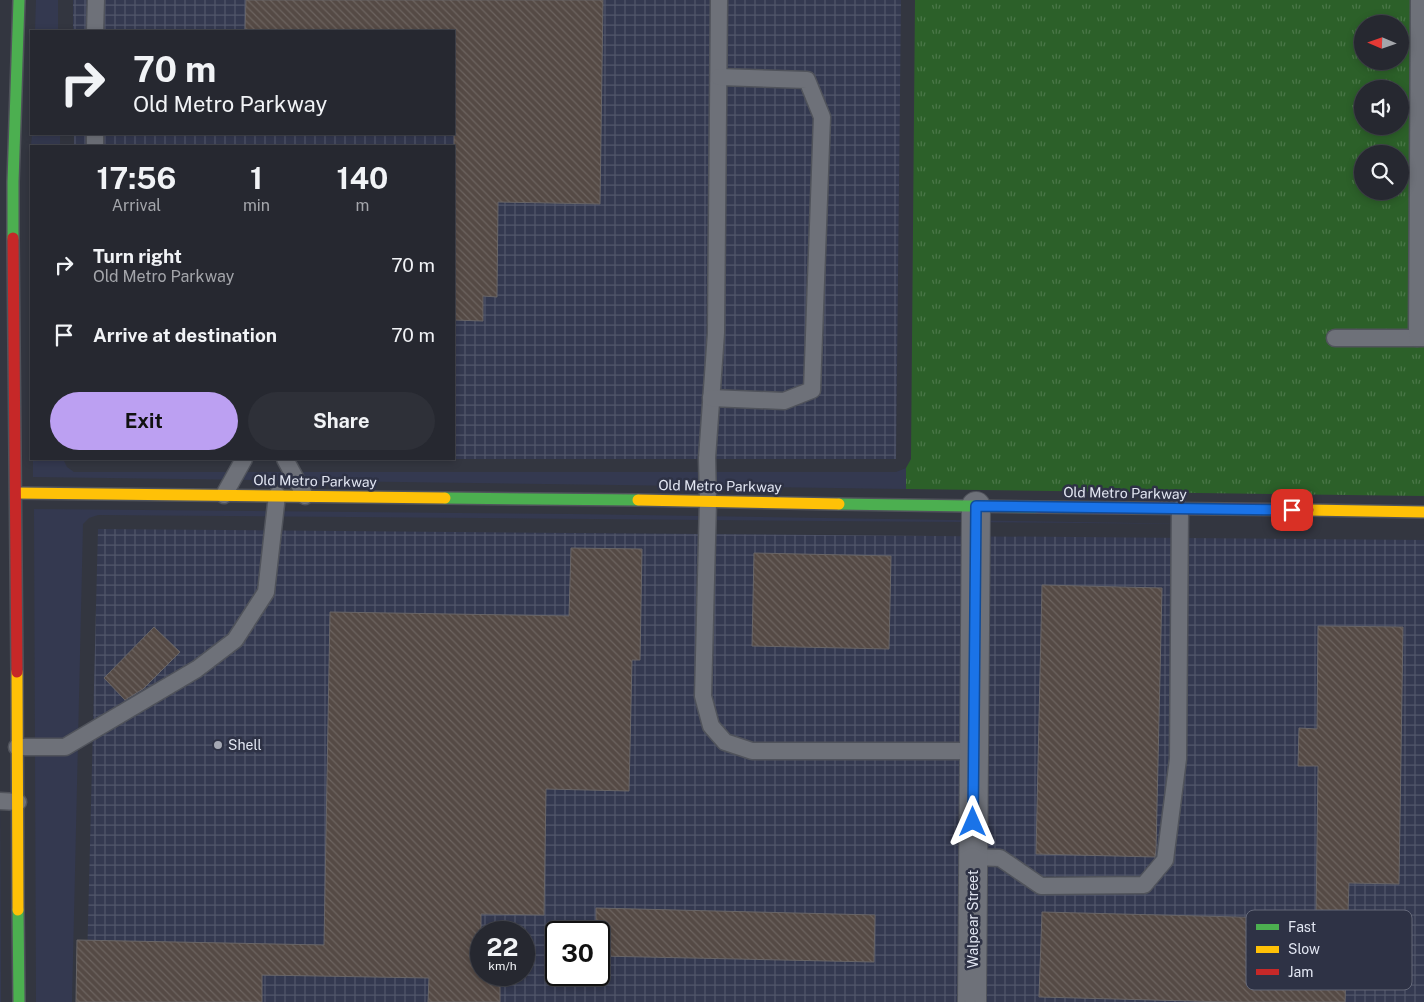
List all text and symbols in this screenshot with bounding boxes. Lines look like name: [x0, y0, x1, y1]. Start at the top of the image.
north arrow: [1354, 15, 1409, 70]
map controls: [1354, 15, 1409, 200]
text: 70 m: [133, 49, 216, 90]
icon: right: [50, 50, 115, 115]
button: sound: [1354, 80, 1409, 135]
text: Old Metro Parkway: [133, 91, 327, 117]
button: search: [1354, 145, 1409, 200]
text: 17:56: [97, 160, 176, 196]
text: 1: [250, 160, 263, 196]
text: 140: [337, 160, 388, 196]
text: Arrival: [112, 196, 161, 215]
text: min: [243, 196, 270, 215]
text: m: [356, 196, 369, 215]
text: Turn right: [93, 245, 182, 267]
icon: right: [50, 251, 78, 279]
text: 70 m: [391, 254, 435, 276]
text: Old Metro Parkway: [93, 267, 234, 286]
icon: arrive: [50, 321, 78, 349]
text: Arrive at destination: [93, 324, 277, 346]
text: 70 m: [391, 324, 435, 346]
button: Exit: [50, 392, 238, 450]
button: Share: [248, 392, 435, 450]
street label: Old Metro Parkway: [253, 472, 377, 490]
street label: Old Metro Parkway: [658, 477, 782, 495]
street label: Old Metro Parkway: [1063, 484, 1187, 502]
pin: [1271, 489, 1313, 531]
icon: arrive: [1278, 496, 1306, 524]
place label: Shell: [228, 737, 262, 753]
marker: Shell: [212, 739, 224, 751]
position arrow: [946, 795, 998, 847]
street label: Walpear Street: [965, 870, 981, 968]
legend: [1246, 910, 1412, 990]
text: Fast: [1288, 919, 1316, 935]
speed limit sign: 30: [545, 921, 610, 986]
text: 22: [487, 932, 518, 962]
text: Slow: [1288, 941, 1320, 957]
text: km/h: [488, 959, 517, 973]
text: Jam: [1288, 964, 1313, 980]

